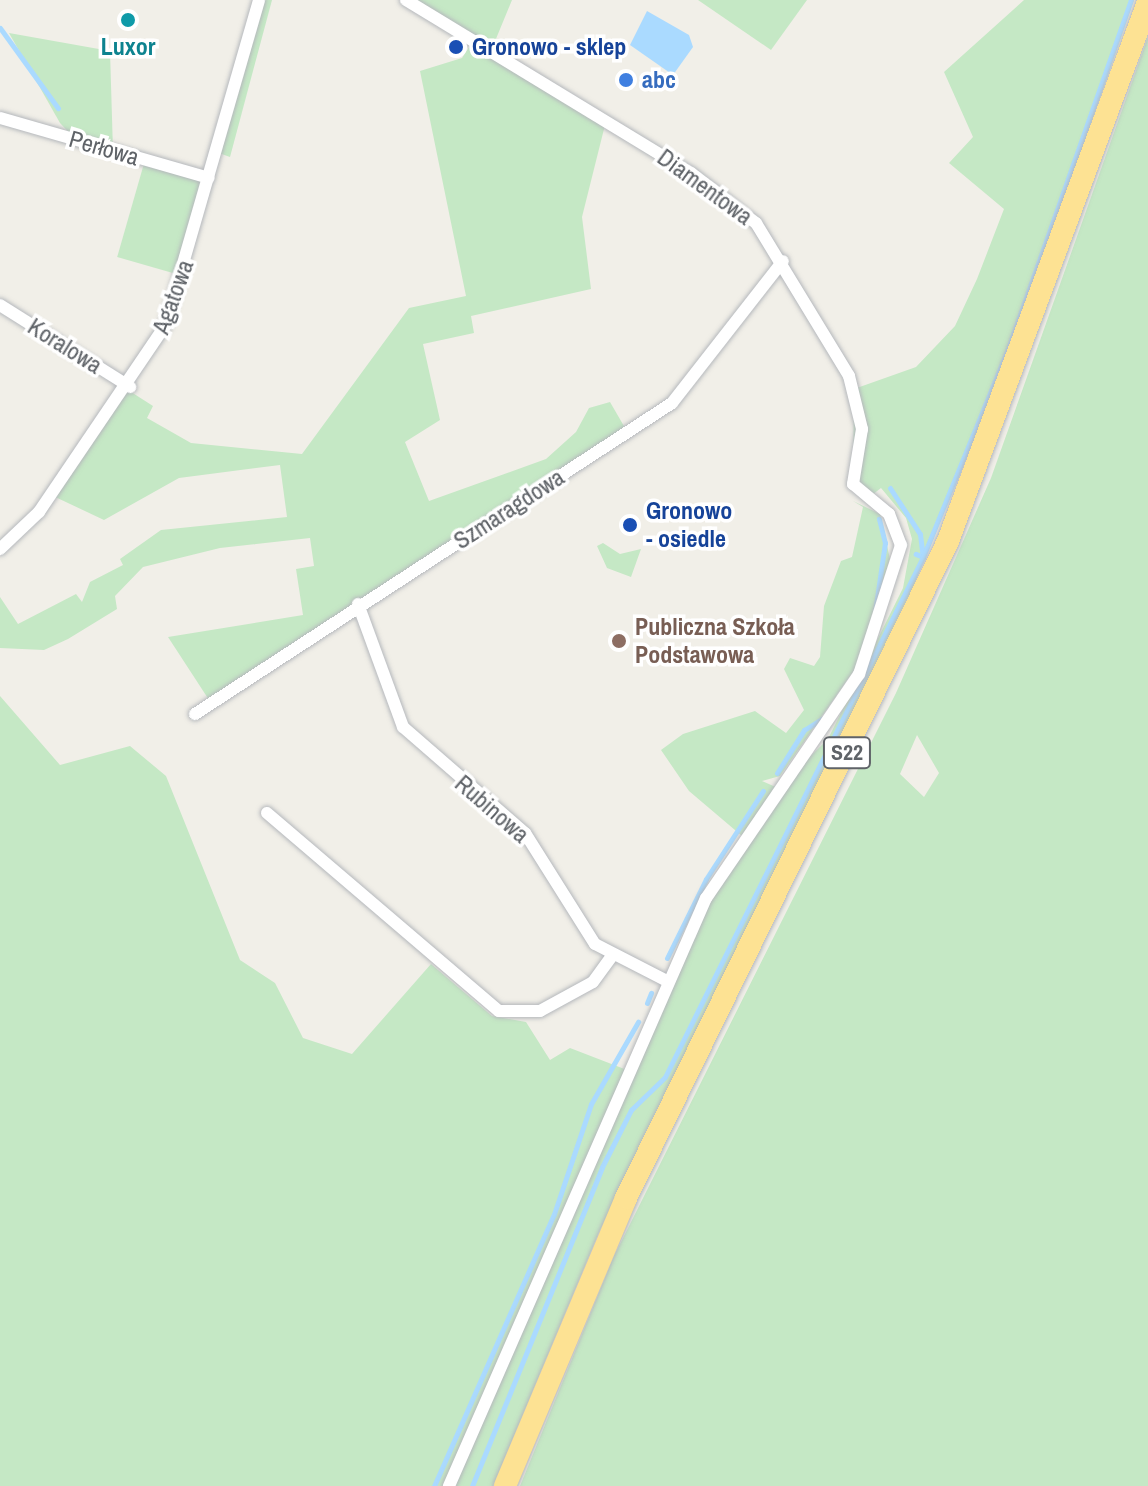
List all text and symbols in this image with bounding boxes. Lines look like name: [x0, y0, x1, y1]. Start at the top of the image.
marker: Luxor: [119, 11, 137, 29]
place label: Luxor: [101, 33, 155, 61]
place label: Gronowo - sklep: [472, 33, 626, 61]
marker: Gronowo - sklep: [447, 38, 465, 56]
place label: abc: [642, 66, 676, 94]
marker: abc: [617, 71, 635, 89]
street label: Perłowa: [66, 124, 142, 172]
street label: Diamentowa: [652, 143, 758, 231]
street label: Agatowa: [146, 256, 200, 338]
street label: Koralowa: [23, 312, 107, 380]
street label: Szmaragdowa: [448, 463, 570, 555]
place label: Gronowo - osiedle: [646, 497, 732, 553]
marker: Gronowo - osiedle: [621, 516, 639, 534]
place label: Publiczna Szkoła Podstawowa: [635, 613, 795, 669]
marker: Publiczna Szkoła Podstawowa: [610, 632, 628, 650]
road number: S22: [821, 735, 873, 771]
street label: Rubinowa: [449, 769, 535, 849]

